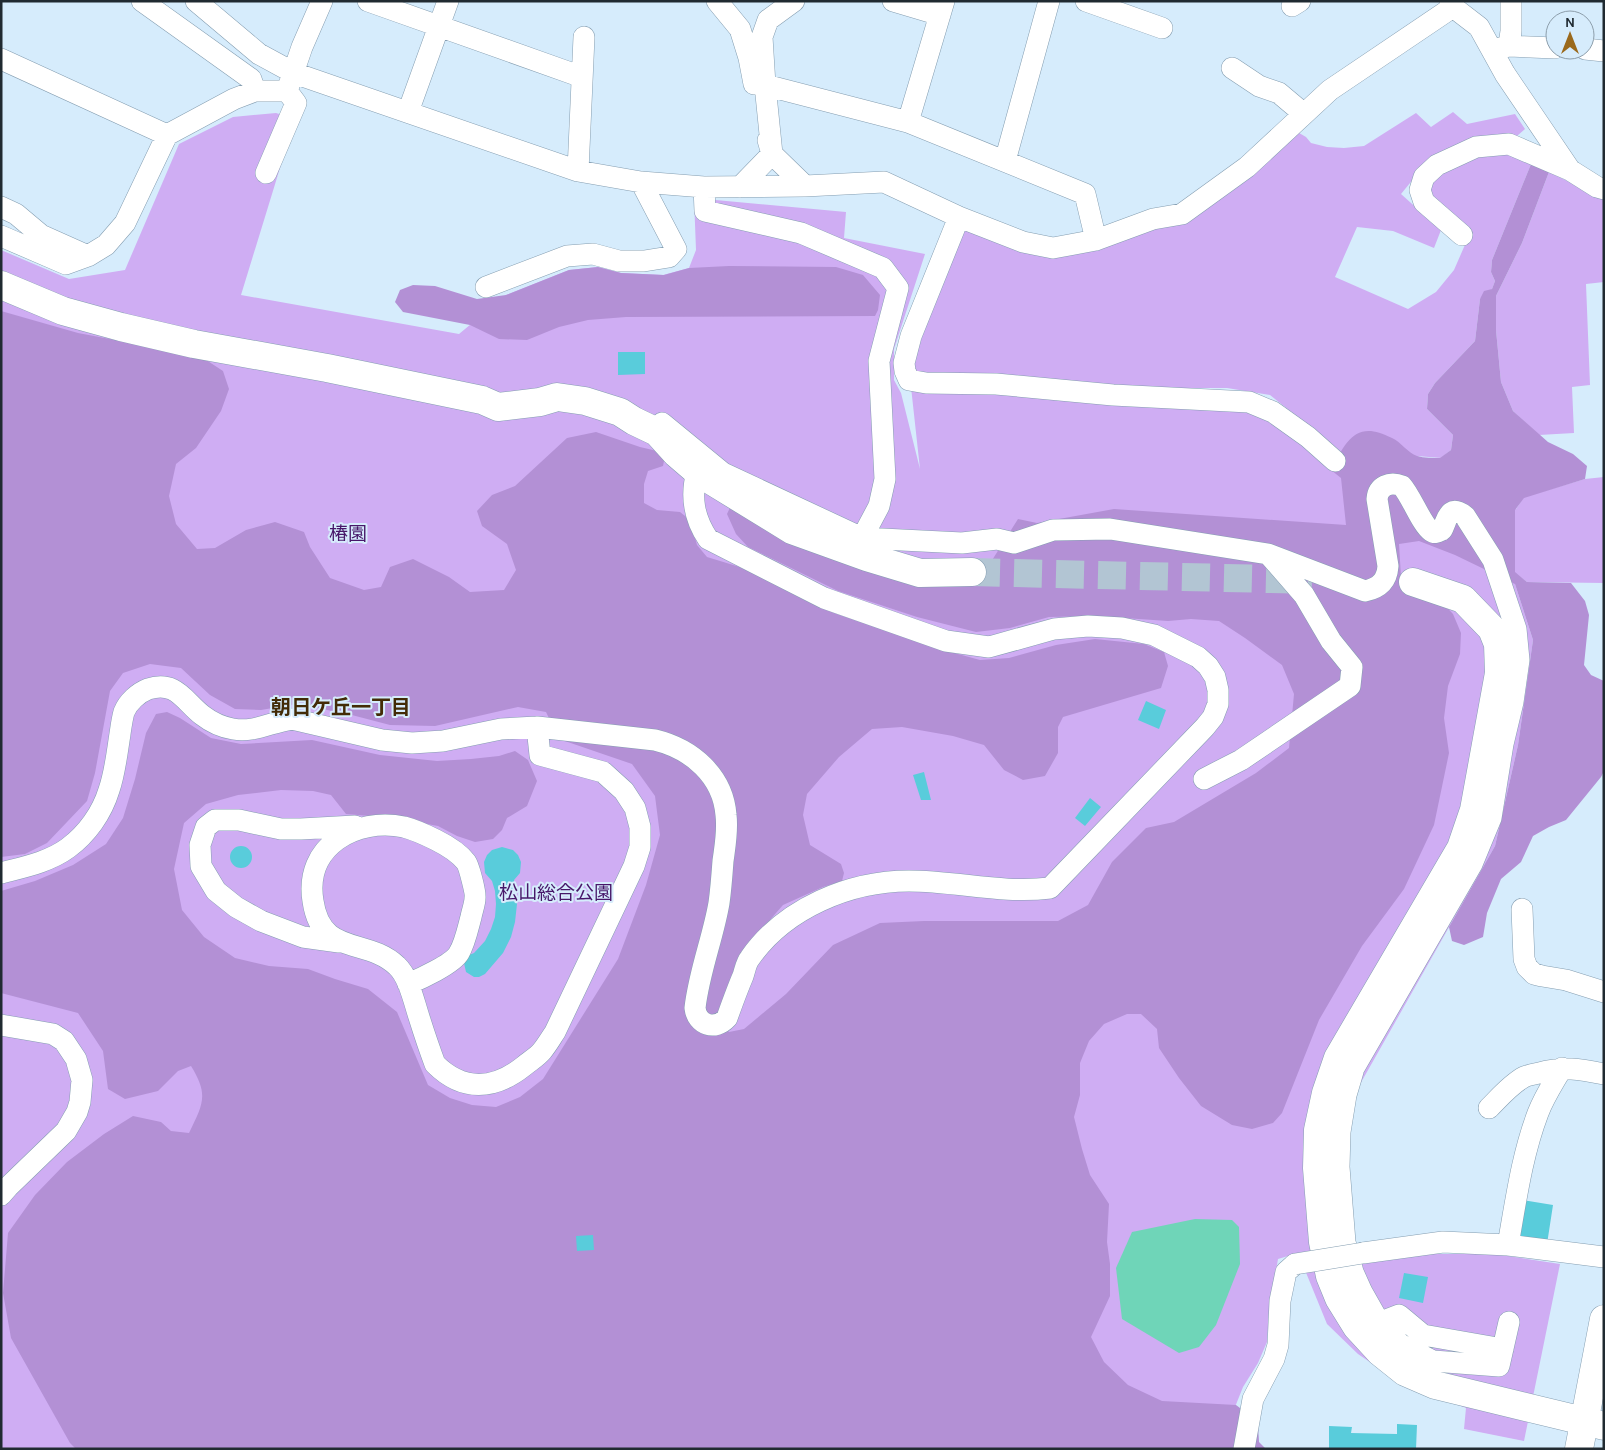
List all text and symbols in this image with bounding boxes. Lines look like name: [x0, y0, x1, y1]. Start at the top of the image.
north arrow: [1545, 10, 1595, 60]
text: N: [1565, 14, 1575, 31]
park label: 椿園: [329, 523, 367, 545]
district label: 朝日ケ丘一丁目: [271, 696, 411, 719]
park label: 松山総合公園: [499, 882, 613, 904]

